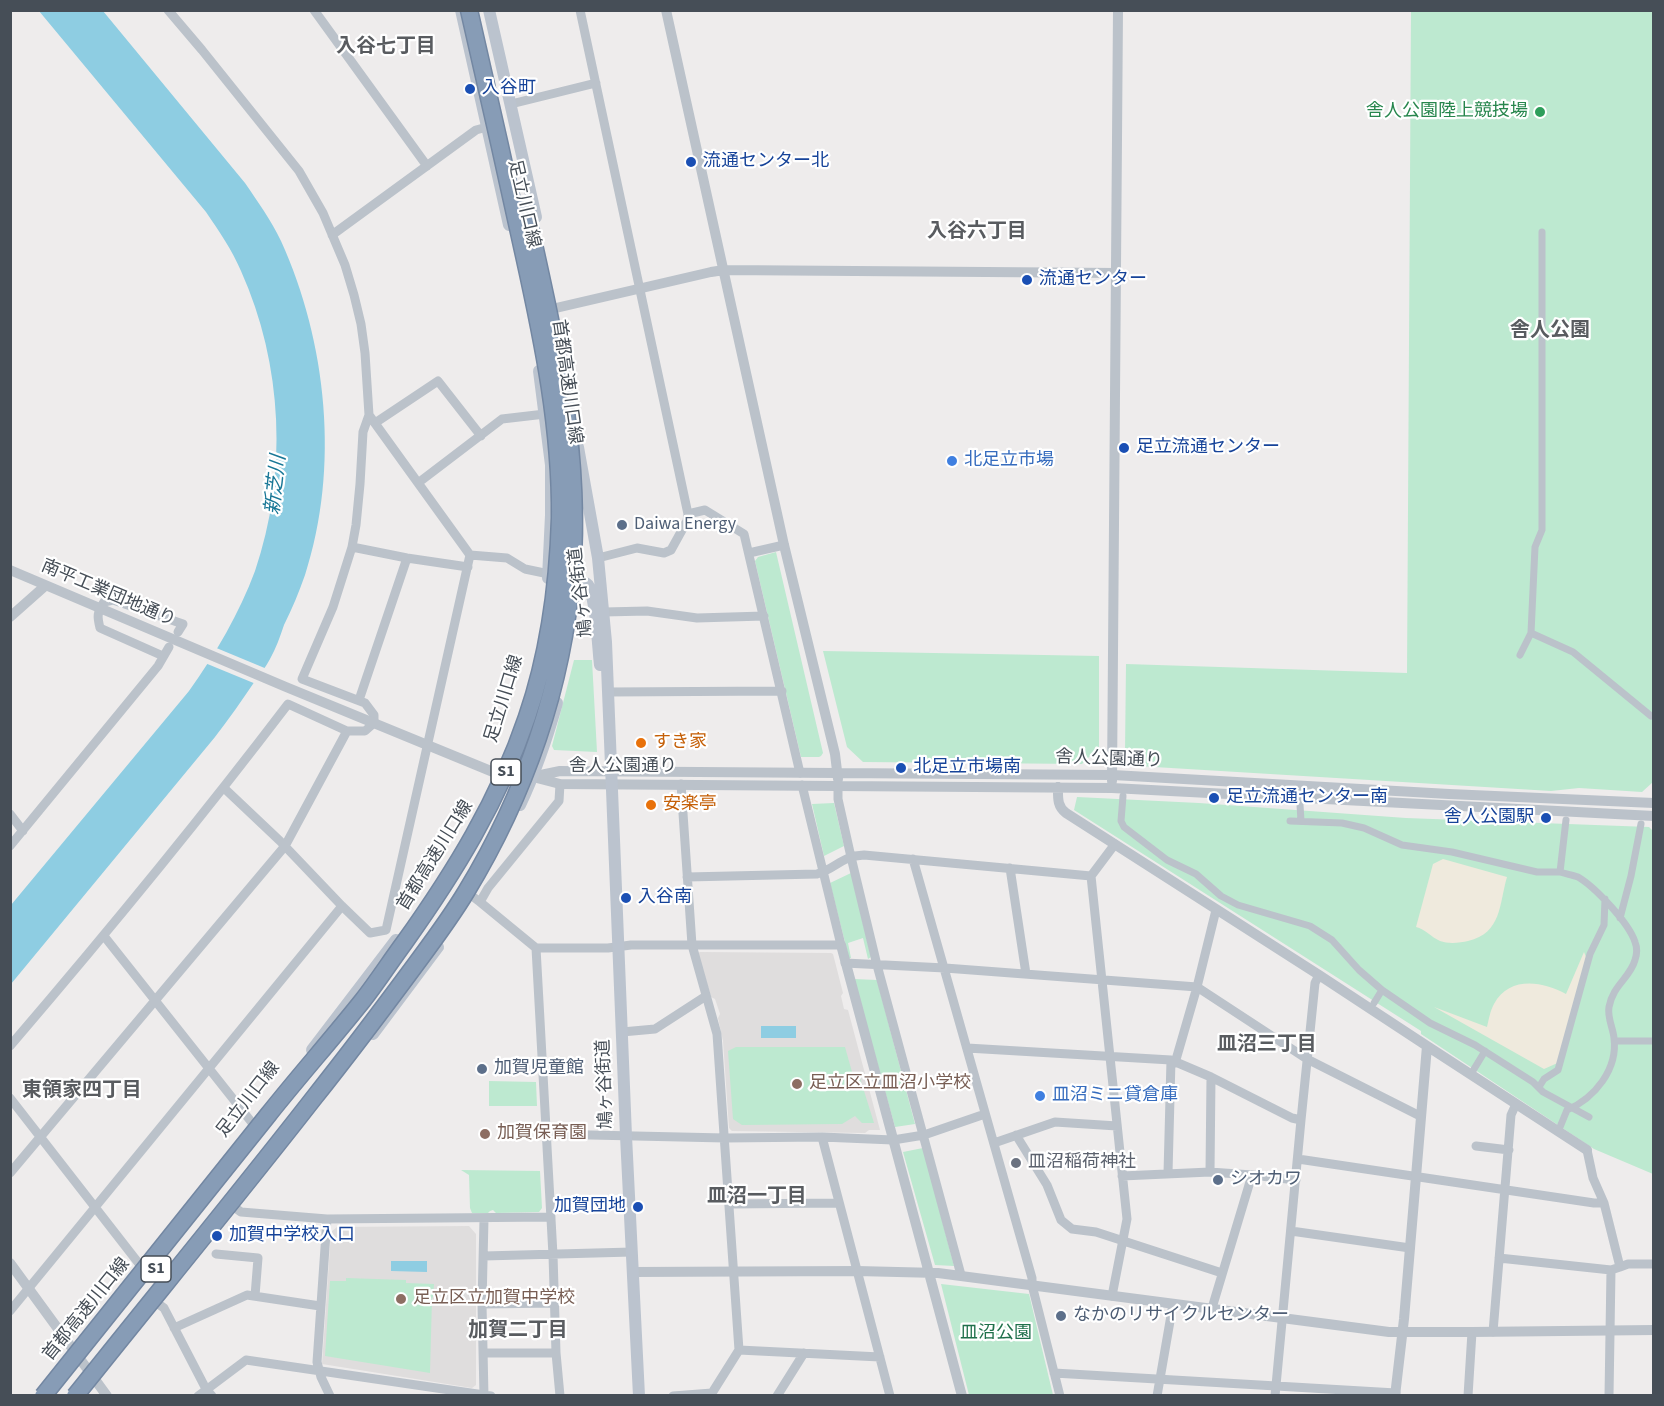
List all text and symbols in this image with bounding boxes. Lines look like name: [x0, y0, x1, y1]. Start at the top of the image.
district label: 入谷七丁目: [336, 36, 436, 60]
place label: 入谷町: [482, 78, 536, 100]
marker: 入谷町: [463, 82, 477, 96]
place label: 舎人公園陸上競技場: [1366, 101, 1528, 123]
marker: 舎人公園陸上競技場: [1533, 105, 1547, 119]
place label: 流通センター北: [703, 151, 829, 173]
marker: 流通センター北: [684, 155, 698, 169]
street label: 足立川口線: [502, 158, 544, 250]
district label: 入谷六丁目: [927, 221, 1027, 245]
place label: 流通センター: [1039, 269, 1147, 291]
marker: 流通センター: [1020, 273, 1034, 287]
street label: 首都高速川口線: [547, 318, 585, 446]
district label: 舎人公園: [1510, 320, 1590, 344]
place label: 足立流通センター: [1136, 437, 1280, 459]
marker: 足立流通センター: [1117, 441, 1131, 455]
place label: 北足立市場: [964, 450, 1054, 472]
water label: 新芝川: [262, 454, 292, 516]
marker: 北足立市場: [945, 454, 959, 468]
place label: Daiwa Energy: [634, 514, 736, 536]
marker: Daiwa Energy: [615, 518, 629, 532]
street label: 鳩ヶ谷街道: [566, 546, 598, 638]
street label: 南平工業団地通り: [38, 556, 178, 632]
street label: 足立川口線: [482, 653, 528, 745]
place label: すき家: [653, 732, 707, 754]
marker: すき家: [634, 736, 648, 750]
street label: 舎人公園通り: [1055, 747, 1163, 773]
street label: 舎人公園通り: [569, 756, 677, 778]
place label: 北足立市場南: [913, 757, 1021, 779]
road number: S1: [491, 759, 521, 785]
marker: 北足立市場南: [894, 761, 908, 775]
place label: 足立流通センター南: [1226, 787, 1388, 809]
marker: 足立流通センター南: [1207, 791, 1221, 805]
place label: 安楽亭: [663, 794, 717, 816]
street label: 首都高速川口線: [393, 797, 479, 915]
marker: 安楽亭: [644, 798, 658, 812]
place label: 舎人公園駅: [1444, 807, 1534, 829]
marker: 舎人公園駅: [1539, 811, 1553, 825]
place label: 入谷南: [638, 887, 692, 909]
marker: 入谷南: [619, 891, 633, 905]
district label: 皿沼三丁目: [1217, 1034, 1317, 1058]
street label: 鳩ヶ谷街道: [594, 1039, 618, 1129]
street label: 足立川口線: [213, 1058, 285, 1142]
place label: 加賀児童館: [494, 1058, 584, 1080]
marker: 加賀児童館: [475, 1062, 489, 1076]
place label: 足立区立皿沼小学校: [809, 1073, 971, 1095]
marker: 足立区立皿沼小学校: [790, 1077, 804, 1091]
district label: 東領家四丁目: [22, 1080, 142, 1104]
place label: 皿沼ミニ貸倉庫: [1052, 1085, 1178, 1107]
marker: 皿沼ミニ貸倉庫: [1033, 1089, 1047, 1103]
place label: 加賀保育園: [497, 1123, 587, 1145]
marker: 加賀保育園: [478, 1127, 492, 1141]
place label: 皿沼稲荷神社: [1028, 1152, 1136, 1174]
marker: 皿沼稲荷神社: [1009, 1156, 1023, 1170]
place label: シオカワ: [1230, 1169, 1302, 1191]
marker: シオカワ: [1211, 1173, 1225, 1187]
district label: 皿沼一丁目: [707, 1186, 807, 1210]
place label: 加賀団地: [554, 1196, 626, 1218]
marker: 加賀団地: [631, 1200, 645, 1214]
place label: 加賀中学校入口: [229, 1225, 355, 1247]
marker: 加賀中学校入口: [210, 1229, 224, 1243]
street label: 首都高速川口線: [39, 1254, 135, 1366]
road number: S1: [141, 1256, 171, 1282]
place label: 足立区立加賀中学校: [413, 1288, 575, 1310]
marker: 足立区立加賀中学校: [394, 1292, 408, 1306]
place label: なかのリサイクルセンター: [1073, 1305, 1289, 1327]
marker: なかのリサイクルセンター: [1054, 1309, 1068, 1323]
district label: 加賀二丁目: [468, 1320, 568, 1344]
park label: 皿沼公園: [960, 1323, 1032, 1345]

